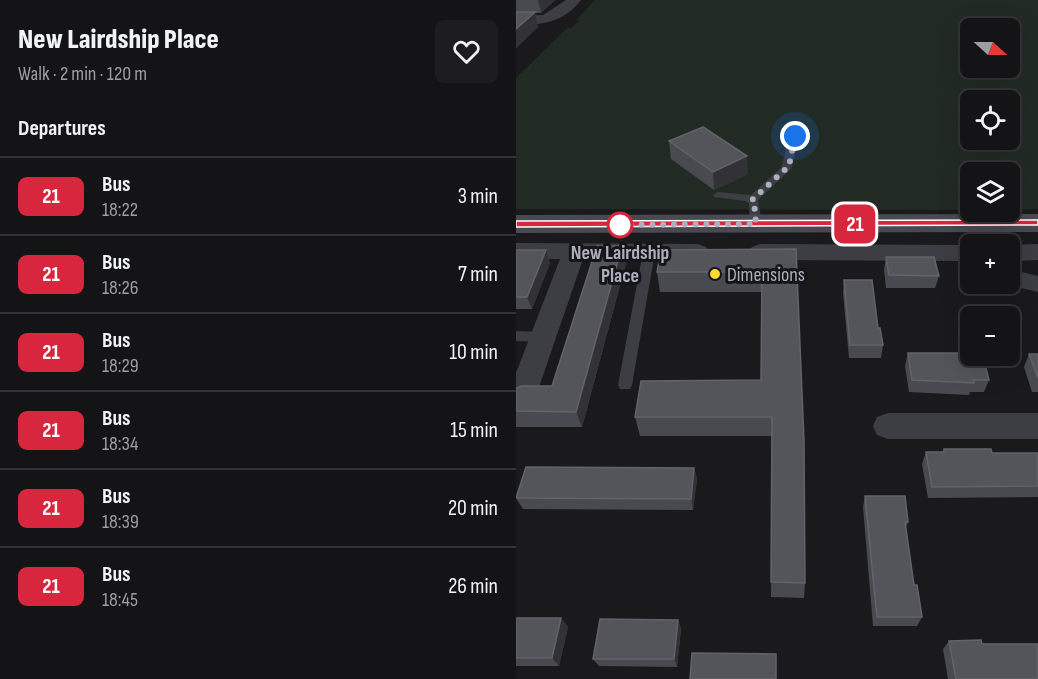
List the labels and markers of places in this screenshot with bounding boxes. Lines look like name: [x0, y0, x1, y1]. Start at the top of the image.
marker: New Lairdship Place: [607, 212, 633, 238]
place label: New Lairdship Place: [571, 241, 669, 288]
place label: Dimensions: [727, 263, 805, 287]
marker: Dimensions: [708, 267, 722, 281]

